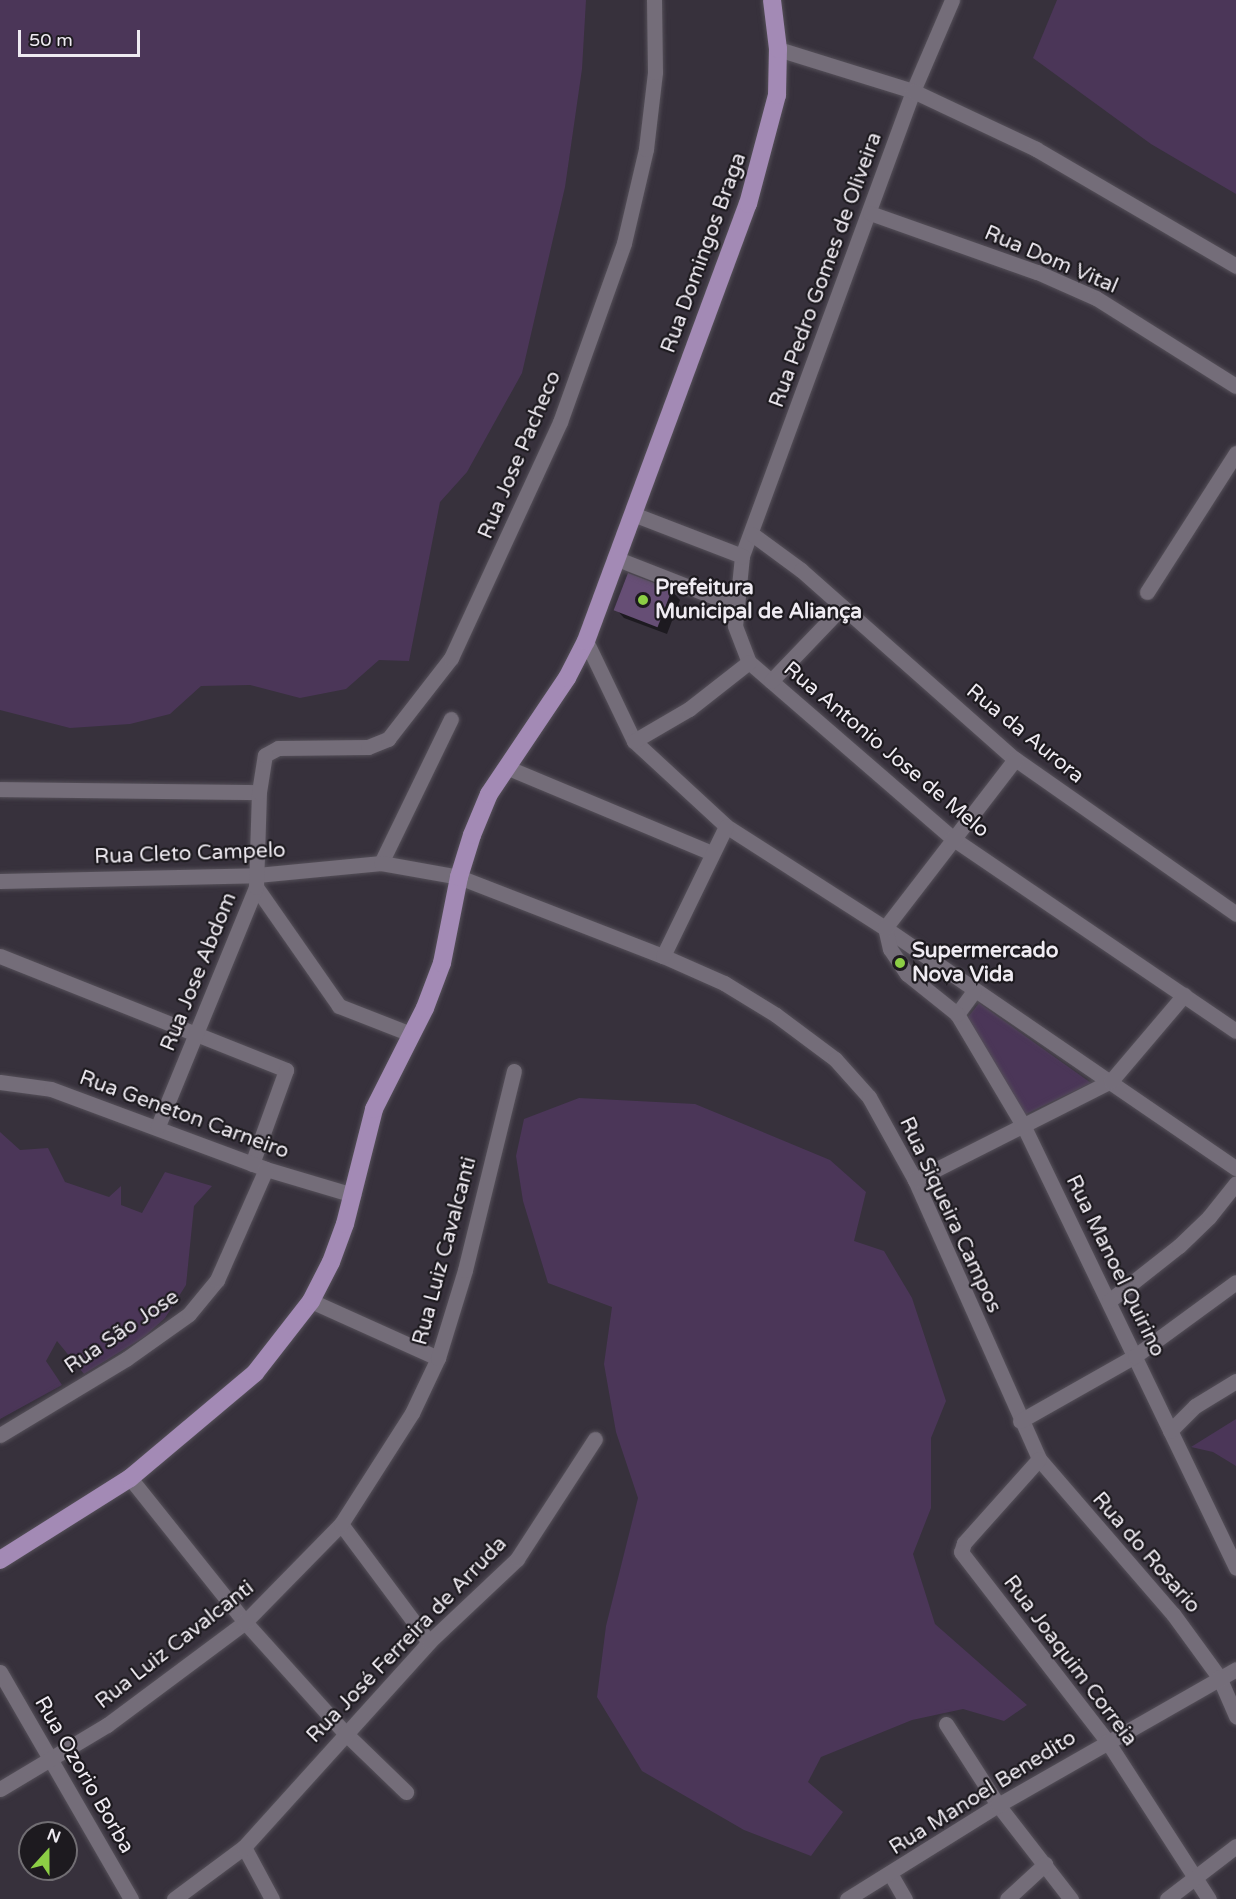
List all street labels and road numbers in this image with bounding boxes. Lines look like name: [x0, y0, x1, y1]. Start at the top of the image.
street label: Rua Pedro Gomes de Oliveira: [764, 129, 888, 411]
street label: Rua Domingos Braga: [656, 149, 752, 357]
street label: Rua Dom Vital: [980, 221, 1122, 299]
street label: Rua Jose Pacheco: [473, 367, 567, 543]
street label: Rua Antonio Jose de Melo: [778, 657, 994, 843]
street label: Rua da Aurora: [961, 679, 1089, 789]
street label: Rua Cleto Campelo: [94, 838, 286, 870]
street label: Rua Jose Abdom: [156, 889, 242, 1055]
street label: Rua Geneton Carneiro: [76, 1065, 292, 1165]
street label: Rua Siqueira Campos: [894, 1113, 1006, 1317]
street label: Rua Luiz Cavalcanti: [408, 1154, 482, 1348]
street label: Rua Manoel Quirino: [1060, 1171, 1170, 1361]
street label: Rua São Jose: [60, 1285, 184, 1379]
street label: Rua do Rosario: [1087, 1487, 1205, 1619]
street label: Rua José Ferreira de Arruda: [302, 1532, 512, 1748]
street label: Rua Joaquim Correia: [998, 1571, 1142, 1751]
street label: Rua Luiz Cavalcanti: [91, 1575, 259, 1715]
street label: Rua Ozorio Borba: [29, 1692, 139, 1858]
street label: Rua Manoel Benedito: [885, 1725, 1081, 1861]

